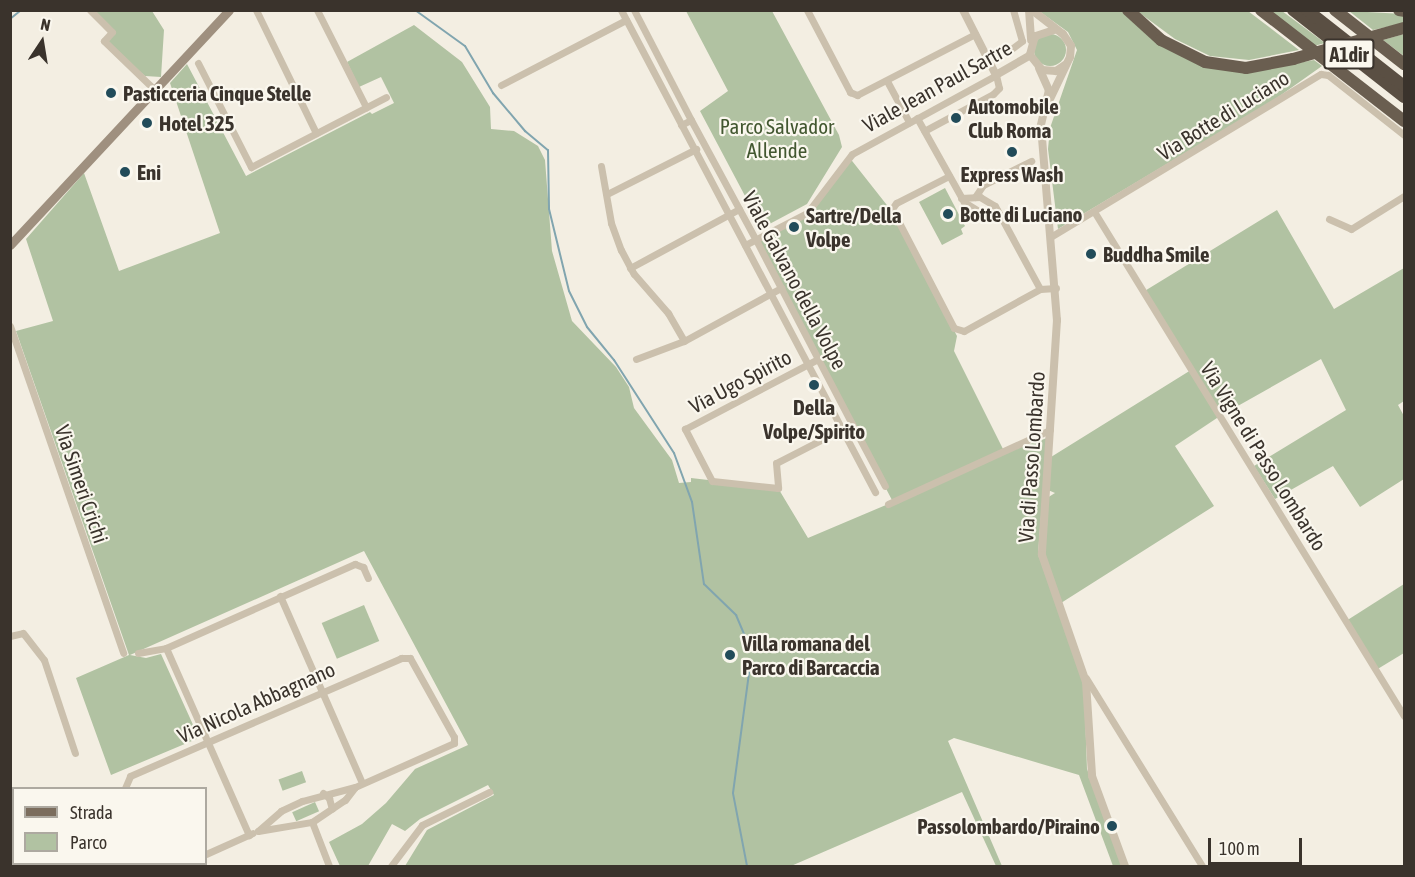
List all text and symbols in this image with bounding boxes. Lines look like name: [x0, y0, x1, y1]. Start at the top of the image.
north arrow: [12, 12, 72, 72]
text: N: [39, 15, 52, 34]
street label: Viale Jean Paul Sartre: [858, 35, 1016, 137]
road number: A1dir: [1322, 37, 1376, 71]
street label: Via Botte di Luciano: [1153, 65, 1293, 165]
place label: Pasticceria Cinque Stelle: [123, 80, 311, 106]
marker: Pasticceria Cinque Stelle: [104, 86, 118, 100]
place label: Automobile Club Roma: [968, 93, 1059, 143]
place label: Hotel 325: [159, 110, 234, 136]
marker: Automobile Club Roma: [949, 111, 963, 125]
park label: Parco Salvador Allende: [720, 113, 834, 163]
marker: Hotel 325: [140, 116, 154, 130]
marker: Express Wash: [1005, 145, 1019, 159]
place label: Eni: [137, 159, 161, 185]
place label: Express Wash: [961, 161, 1063, 187]
marker: Eni: [118, 165, 132, 179]
street label: Viale Galvano della Volpe: [737, 187, 853, 373]
place label: Botte di Luciano: [960, 201, 1082, 227]
place label: Sartre/Della Volpe: [806, 202, 902, 252]
marker: Botte di Luciano: [941, 207, 955, 221]
marker: Sartre/Della Volpe: [787, 220, 801, 234]
place label: Buddha Smile: [1103, 241, 1209, 267]
marker: Buddha Smile: [1084, 247, 1098, 261]
street label: Via Ugo Spirito: [685, 344, 795, 418]
street label: Via Vigne di Passo Lombardo: [1195, 357, 1333, 555]
street label: Via di Passo Lombardo: [1012, 371, 1050, 543]
marker: Della Volpe/Spirito: [807, 378, 821, 392]
place label: Della Volpe/Spirito: [763, 394, 865, 444]
street label: Via Simeri Crichi: [50, 422, 114, 546]
place label: Villa romana del Parco di Barcaccia: [742, 630, 880, 680]
marker: Villa romana del Parco di Barcaccia: [723, 648, 737, 662]
street label: Via Nicola Abbagnano: [173, 656, 339, 748]
legend: [12, 787, 207, 865]
text: Strada: [70, 802, 113, 823]
place label: Passolombardo/Piraino: [917, 813, 1100, 839]
marker: Passolombardo/Piraino: [1105, 819, 1119, 833]
scale bar: [1211, 826, 1306, 864]
text: Parco: [70, 832, 107, 853]
text: 100 m: [1219, 838, 1260, 859]

